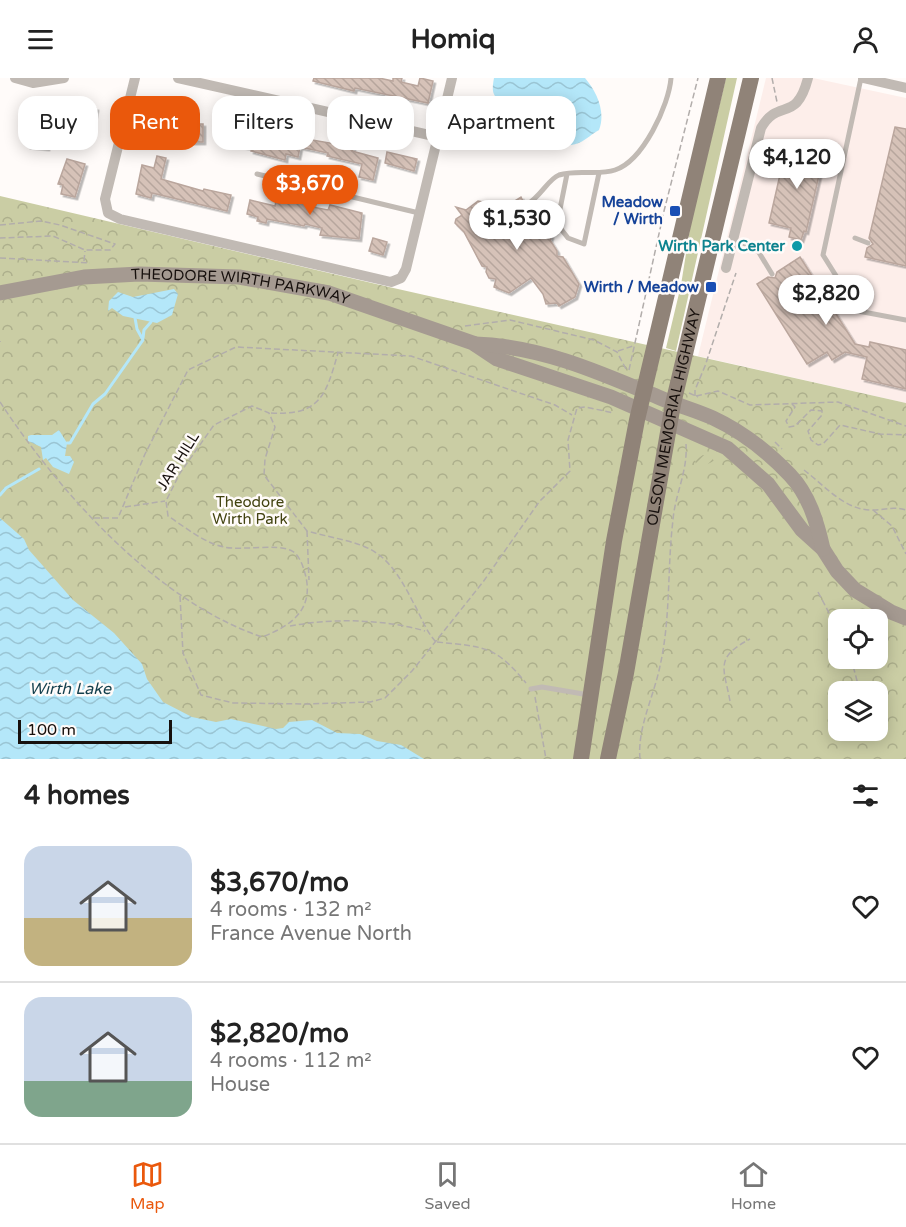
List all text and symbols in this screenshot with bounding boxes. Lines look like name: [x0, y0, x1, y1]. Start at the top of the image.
icon: menu: [24, 23, 57, 56]
text: Homiq: [411, 23, 495, 56]
icon: person: [849, 23, 882, 56]
chip: Buy: [18, 96, 98, 150]
chip: Rent: [110, 96, 200, 150]
chip: Filters: [212, 96, 315, 150]
chip: New: [327, 96, 414, 150]
chip: Apartment: [426, 96, 576, 150]
pin: $4,120: [748, 139, 846, 190]
text: $4,120: [763, 146, 831, 170]
pin: $3,670: [261, 165, 359, 216]
text: $3,670: [276, 172, 344, 196]
place label: Meadow / Wirth: [601, 193, 663, 228]
pin: $1,530: [468, 200, 566, 251]
marker: Meadow / Wirth: [668, 204, 682, 218]
text: $1,530: [483, 207, 551, 231]
place label: Wirth Park Center: [658, 237, 785, 255]
marker: Wirth Park Center: [790, 239, 804, 253]
street label: THEODORE WIRTH PARKWAY: [131, 265, 352, 309]
pin: $2,820: [777, 275, 875, 326]
place label: Wirth / Meadow: [584, 278, 699, 296]
marker: Wirth / Meadow: [704, 280, 718, 294]
text: $2,820: [792, 282, 860, 306]
street label: OLSON MEMORIAL HIGHWAY: [643, 307, 705, 527]
street label: JAR HILL: [153, 428, 203, 494]
park label: Theodore Wirth Park: [212, 493, 288, 528]
map controls: [828, 609, 888, 741]
button: locate: [828, 609, 888, 669]
water label: Wirth Lake: [29, 679, 112, 699]
button: layers: [828, 681, 888, 741]
scale bar: [18, 717, 172, 744]
text: 100 m: [27, 720, 76, 740]
icon: filters: [849, 779, 882, 812]
text: 4 homes: [24, 780, 130, 811]
text: $3,670/mo: [210, 867, 349, 898]
icon: home: [72, 870, 144, 942]
icon: heart: [849, 890, 882, 923]
text: 4 rooms · 132 m²: [210, 898, 372, 922]
text: France Avenue North: [210, 922, 412, 946]
text: $2,820/mo: [210, 1018, 349, 1049]
icon: home: [72, 1021, 144, 1093]
icon: heart: [849, 1041, 882, 1074]
text: 4 rooms · 112 m²: [210, 1049, 372, 1073]
text: House: [210, 1073, 270, 1097]
tab: Map: [130, 1158, 165, 1214]
tab: Saved: [424, 1158, 471, 1214]
tab: Home: [731, 1158, 776, 1214]

